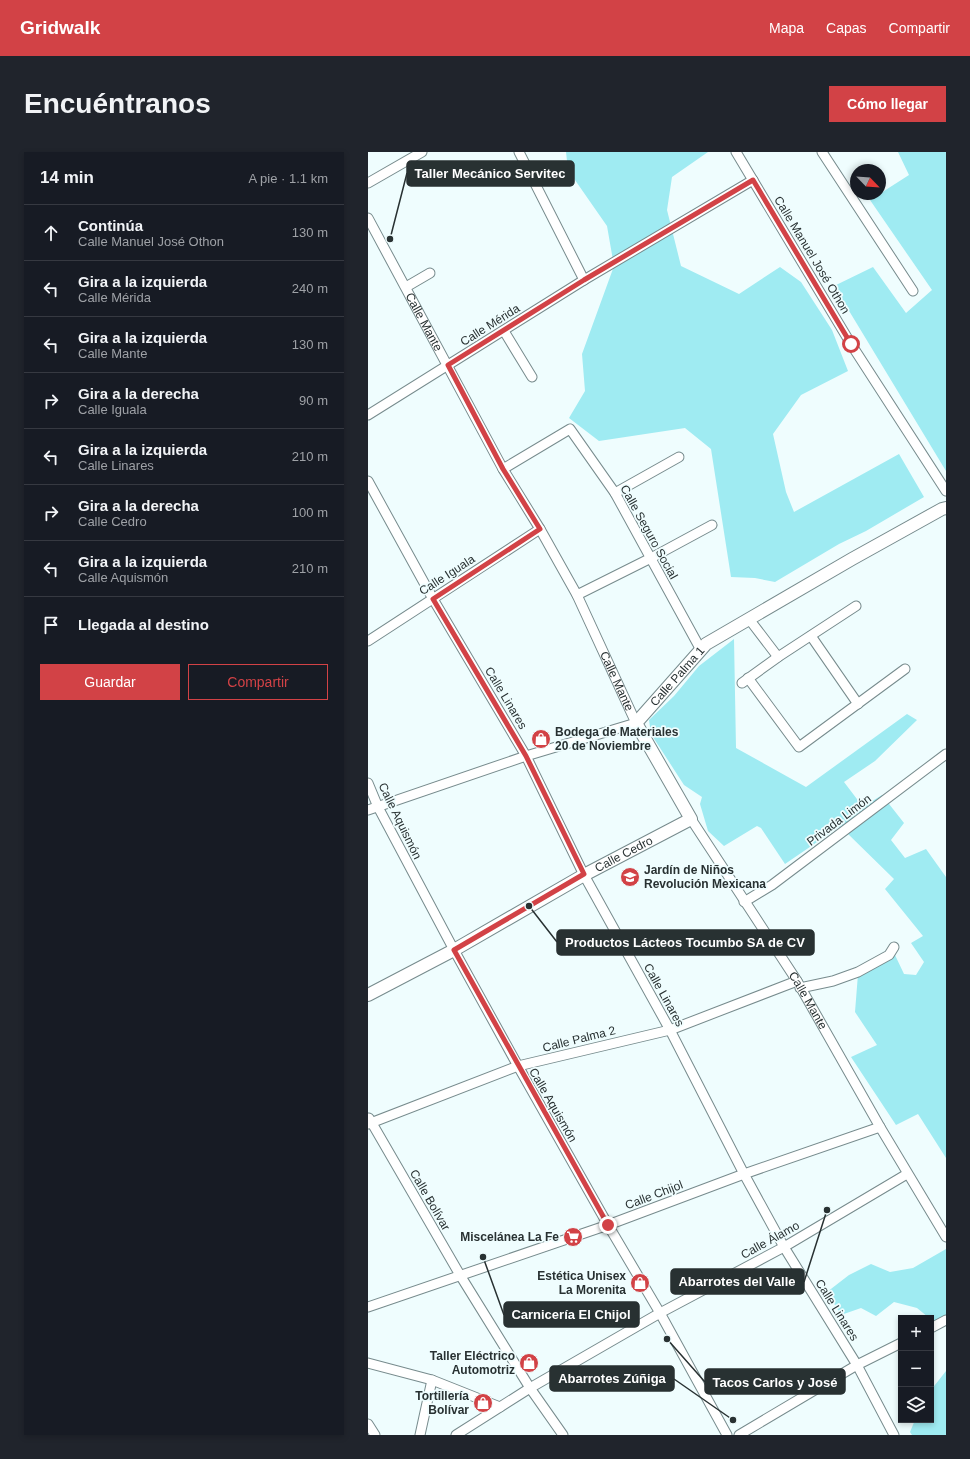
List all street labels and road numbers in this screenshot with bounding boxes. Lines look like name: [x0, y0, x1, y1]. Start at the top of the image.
street label: Calle Manuel José Othon: [771, 194, 853, 316]
street label: Calle Mante: [403, 290, 445, 354]
street label: Calle Mérida: [458, 301, 523, 349]
street label: Calle Seguro Social: [617, 483, 681, 581]
street label: Calle Iguala: [417, 552, 478, 598]
street label: Calle Palma 1: [647, 643, 708, 709]
street label: Calle Mante: [597, 649, 637, 713]
street label: Calle Linares: [482, 664, 530, 732]
street label: Calle Aquismón: [375, 780, 425, 862]
street label: Privada Limón: [804, 791, 874, 849]
street label: Calle Cedro: [592, 833, 655, 875]
street label: Calle Linares: [641, 961, 687, 1029]
street label: Calle Mante: [786, 969, 830, 1032]
street label: Calle Palma 2: [541, 1023, 617, 1055]
street label: Calle Aquismón: [526, 1065, 580, 1145]
street label: Calle Bolívar: [407, 1167, 453, 1233]
street label: Calle Chijol: [623, 1178, 685, 1212]
street label: Calle Álamo: [738, 1217, 802, 1262]
street label: Calle Linares: [813, 1277, 861, 1343]

